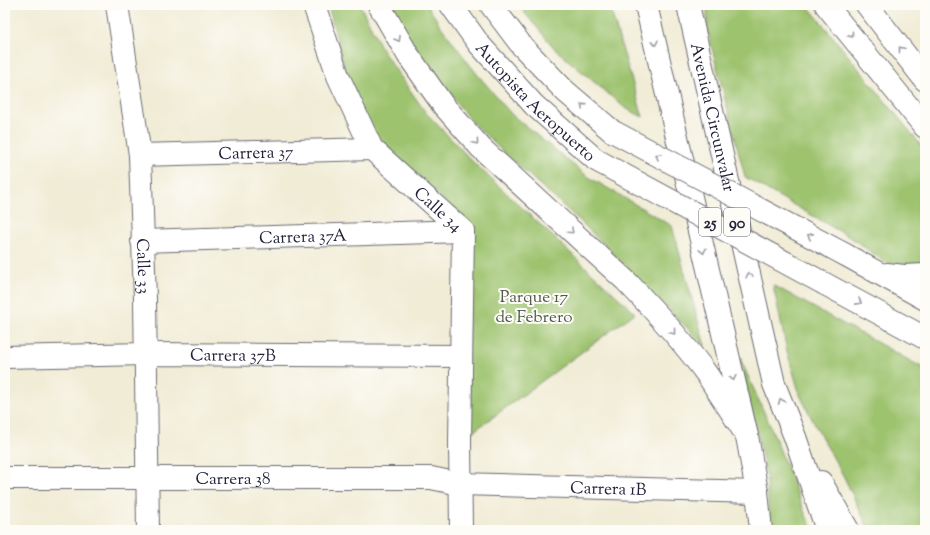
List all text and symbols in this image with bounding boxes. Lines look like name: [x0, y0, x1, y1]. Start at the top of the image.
one-way arrow: [846, 31, 853, 38]
one-way arrow: [394, 35, 401, 42]
street label: Autopista Aeropuerto: [469, 38, 600, 168]
one-way arrow: [650, 40, 658, 46]
street label: Avenida Circunvalar: [683, 41, 740, 195]
one-way arrow: [899, 47, 906, 54]
one-way arrow: [580, 104, 587, 111]
one-way arrow: [472, 138, 479, 145]
street label: Carrera 37: [218, 141, 294, 167]
one-way arrow: [655, 153, 662, 160]
street label: Calle 34: [408, 182, 467, 239]
road number: 25: [699, 208, 721, 236]
road number: 90: [724, 208, 750, 236]
street label: Carrera 37A: [259, 225, 347, 251]
one-way arrow: [567, 226, 574, 233]
one-way arrow: [807, 233, 814, 241]
street label: Calle 33: [129, 238, 155, 295]
one-way arrow: [699, 248, 707, 254]
one-way arrow: [746, 272, 754, 278]
park label: Parque 17 de Febrero: [495, 286, 573, 330]
one-way arrow: [855, 298, 862, 305]
one-way arrow: [668, 327, 675, 334]
street label: Carrera 37B: [190, 344, 276, 369]
one-way arrow: [729, 375, 737, 381]
one-way arrow: [777, 397, 785, 404]
street label: Carrera 38: [196, 468, 270, 492]
street label: Carrera 1B: [570, 477, 647, 503]

